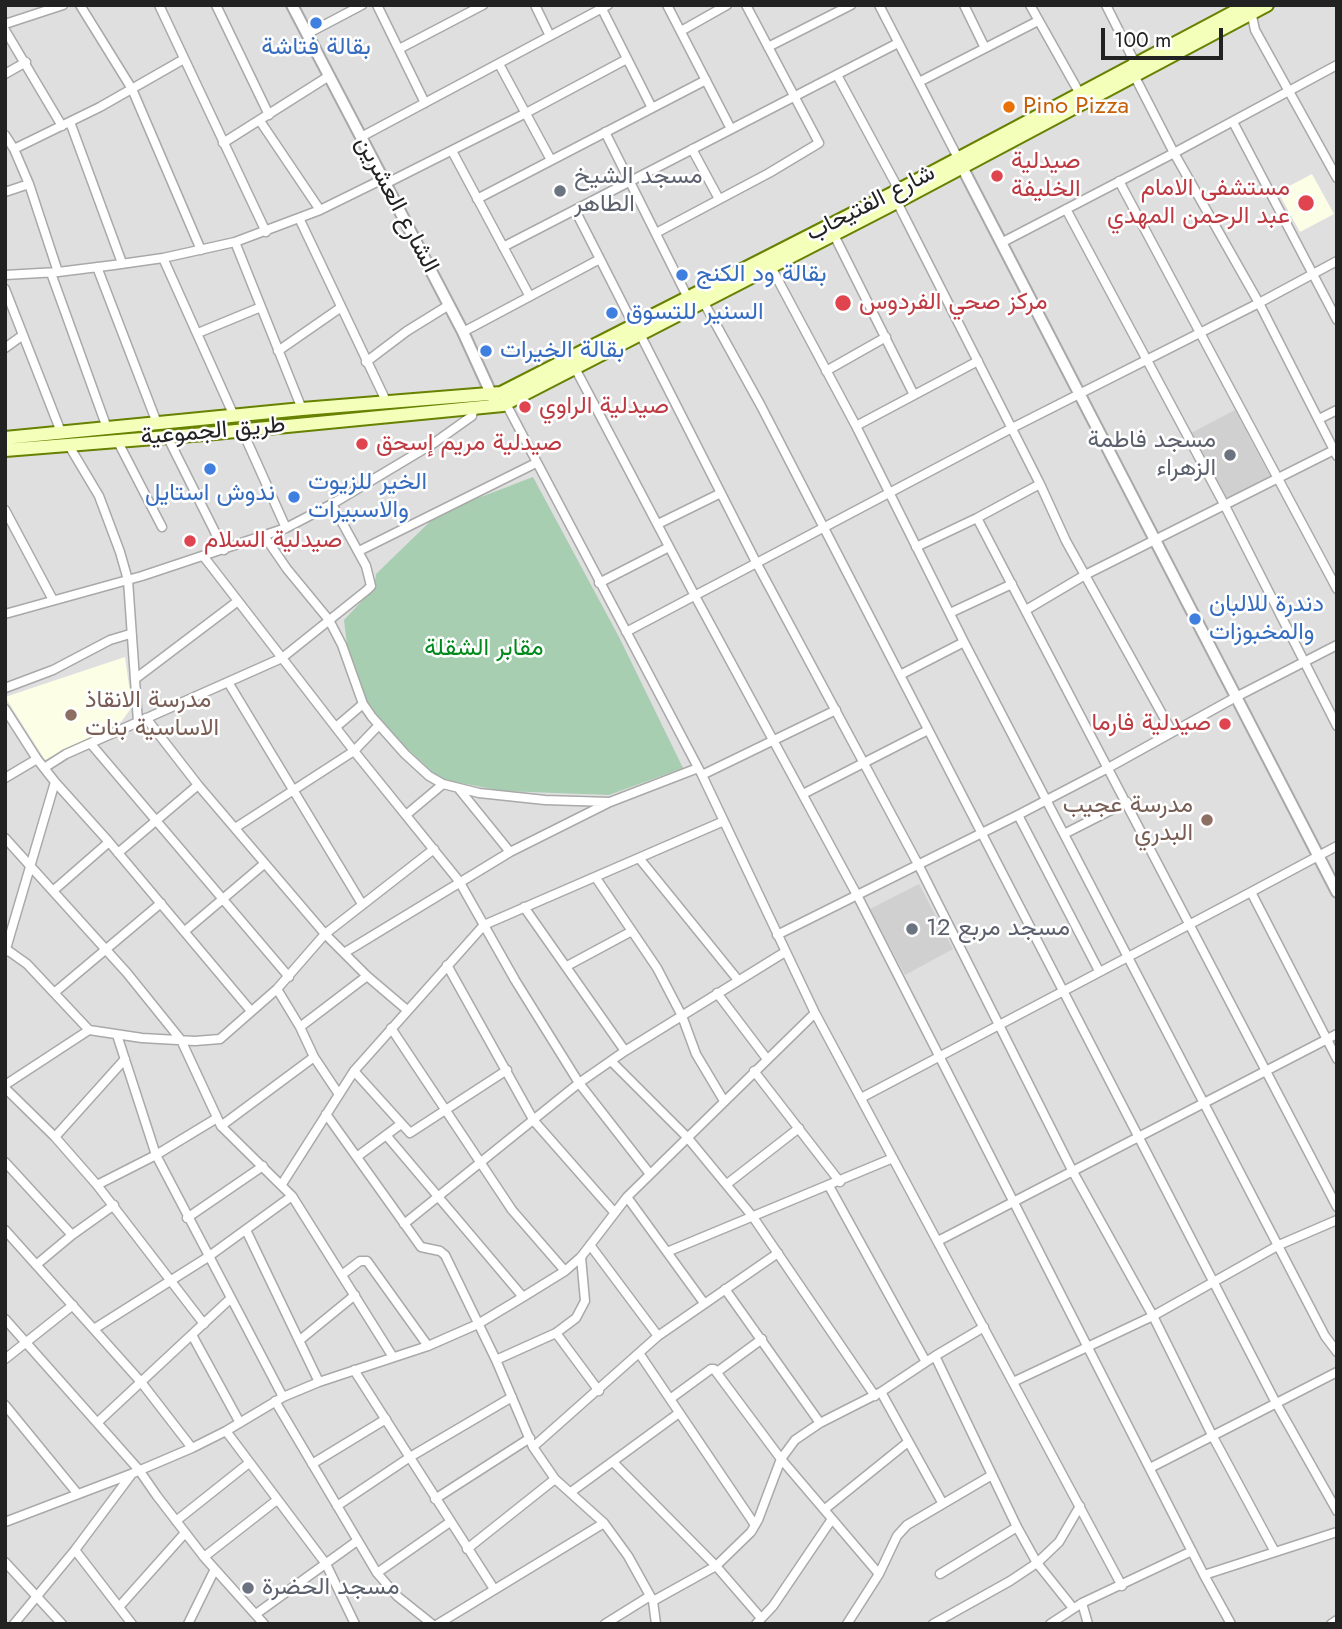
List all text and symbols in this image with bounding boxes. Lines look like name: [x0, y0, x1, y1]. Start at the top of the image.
scale bar: [1104, 14, 1226, 58]
marker: بقالة فتاشة: [308, 15, 324, 31]
text: 100 m: [1114, 25, 1171, 55]
place label: بقالة فتاشة: [261, 34, 371, 62]
place label: Pino Pizza: [1023, 93, 1129, 121]
marker: Pino Pizza: [1001, 99, 1017, 115]
street label: الشارع العشرين: [348, 132, 444, 278]
place label: صيدلية الخليفة: [1011, 148, 1081, 204]
street label: شارع الفتيحاب: [802, 159, 940, 249]
place label: مسجد الشيخ الطاهر: [574, 163, 703, 219]
marker: صيدلية الخليفة: [989, 168, 1005, 184]
place label: مستشفى الامام عبد الرحمن المهدي: [1107, 175, 1290, 231]
marker: مسجد الشيخ الطاهر: [552, 183, 568, 199]
marker: مستشفى الامام عبد الرحمن المهدي: [1296, 193, 1316, 213]
place label: بقالة ود الكنج: [696, 261, 827, 289]
marker: بقالة ود الكنج: [674, 267, 690, 283]
place label: مركز صحي الفردوس: [859, 289, 1047, 317]
marker: مركز صحي الفردوس: [833, 293, 853, 313]
place label: السنير للتسوق: [626, 299, 764, 327]
marker: السنير للتسوق: [604, 305, 620, 321]
place label: بقالة الخيرات: [500, 337, 624, 365]
marker: بقالة الخيرات: [478, 343, 494, 359]
place label: صيدلية الراوي: [539, 393, 669, 421]
marker: صيدلية الراوي: [517, 399, 533, 415]
street label: طريق الجموعية: [140, 411, 286, 453]
place label: مسجد فاطمة الزهراء: [1088, 427, 1216, 483]
place label: صيدلية مريم إسحق: [376, 430, 562, 458]
marker: صيدلية مريم إسحق: [354, 436, 370, 452]
marker: مسجد فاطمة الزهراء: [1222, 447, 1238, 463]
marker: ندوش استايل: [202, 461, 218, 477]
place label: الخير للزيوت والاسبيرات: [308, 469, 427, 525]
place label: ندوش استايل: [145, 480, 275, 508]
marker: الخير للزيوت والاسبيرات: [286, 489, 302, 505]
place label: صيدلية السلام: [204, 527, 342, 555]
marker: صيدلية السلام: [182, 533, 198, 549]
place label: دندرة للالبان والمخبوزات: [1209, 591, 1324, 647]
marker: دندرة للالبان والمخبوزات: [1187, 611, 1203, 627]
park label: مقابر الشقلة: [424, 635, 544, 663]
place label: مدرسة الانقاذ الاساسية بنات: [85, 687, 219, 743]
marker: مدرسة الانقاذ الاساسية بنات: [63, 707, 79, 723]
place label: صيدلية فارما: [1092, 710, 1211, 738]
marker: صيدلية فارما: [1217, 716, 1233, 732]
place label: مدرسة عجيب البدري: [1063, 792, 1193, 848]
marker: مدرسة عجيب البدري: [1199, 812, 1215, 828]
place label: مسجد مربع 12: [926, 915, 1070, 943]
marker: مسجد مربع 12: [904, 921, 920, 937]
place label: مسجد الحضرة: [262, 1574, 399, 1602]
marker: مسجد الحضرة: [240, 1580, 256, 1596]

